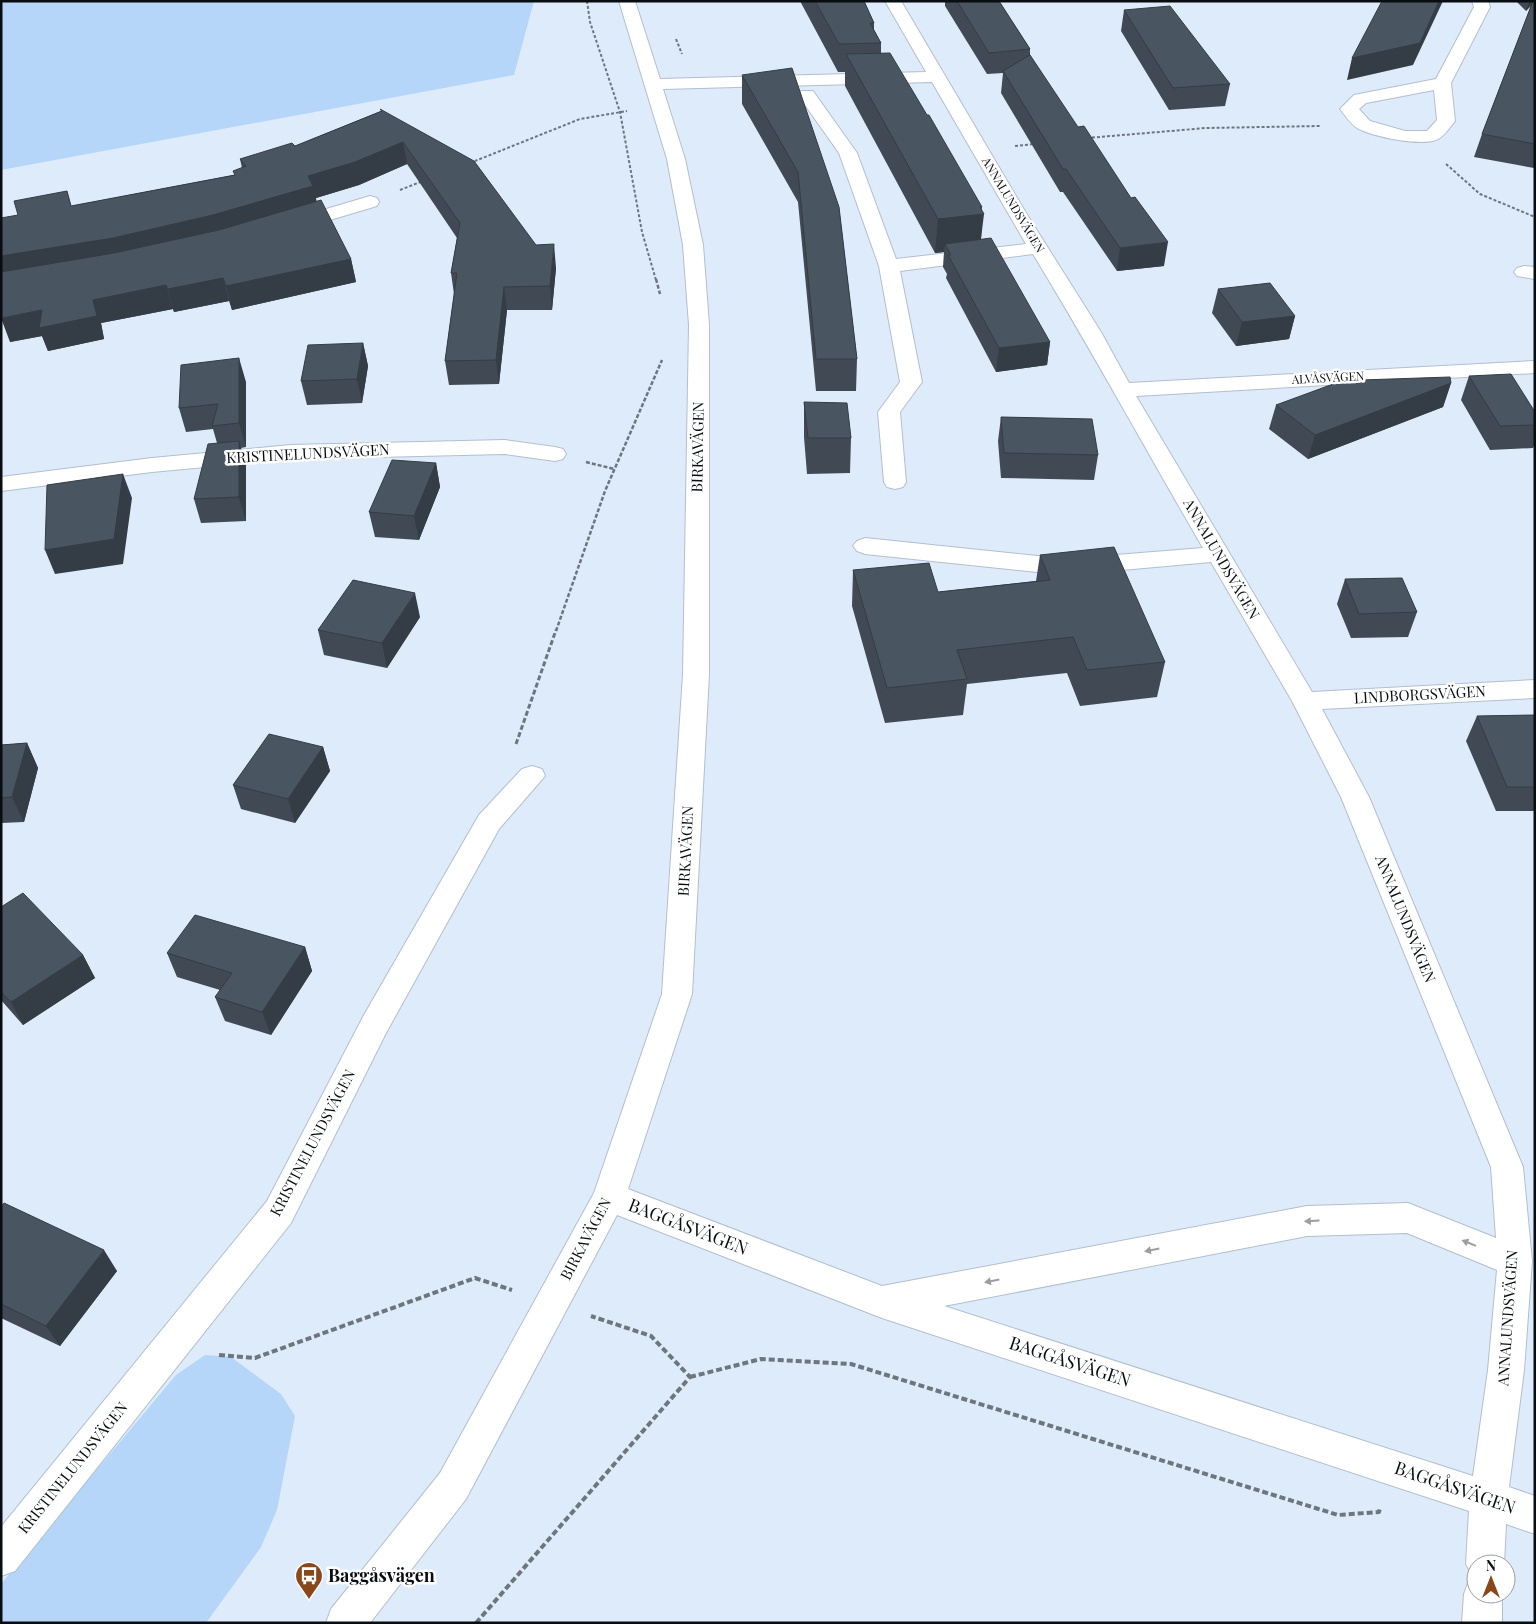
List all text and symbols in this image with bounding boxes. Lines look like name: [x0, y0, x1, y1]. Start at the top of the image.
street label: ANNALUNDSVÄGEN: [978, 153, 1049, 256]
street label: ALVÅSVÄGEN: [1290, 367, 1365, 387]
street label: BIRKAVÄGEN: [686, 401, 708, 492]
street label: KRISTINELUNDSVÄGEN: [226, 439, 391, 467]
street label: ANNALUNDSVÄGEN: [1179, 494, 1265, 623]
street label: LINDBORGSVÄGEN: [1354, 681, 1487, 707]
street label: BIRKAVÄGEN: [673, 805, 697, 897]
street label: ANNALUNDSVÄGEN: [1371, 851, 1441, 986]
street label: KRISTINELUNDSVÄGEN: [265, 1065, 360, 1219]
street label: BAGGÅSVÄGEN: [625, 1192, 752, 1260]
street label: BIRKAVÄGEN: [555, 1193, 615, 1283]
one-way arrow: [1303, 1217, 1319, 1225]
one-way arrow: [1462, 1238, 1477, 1246]
one-way arrow: [1143, 1247, 1159, 1255]
street label: ANNALUNDSVÄGEN: [1492, 1249, 1522, 1387]
one-way arrow: [984, 1277, 1000, 1285]
street label: BAGGÅSVÄGEN: [1007, 1330, 1134, 1392]
street label: KRISTINELUNDSVÄGEN: [13, 1397, 132, 1537]
street label: BAGGÅSVÄGEN: [1392, 1455, 1519, 1519]
north arrow: [1466, 1554, 1516, 1604]
text: N: [1486, 1556, 1496, 1575]
bus stop icon: Baggåsvägen: [294, 1561, 324, 1600]
place label: Baggåsvägen: [328, 1563, 435, 1587]

